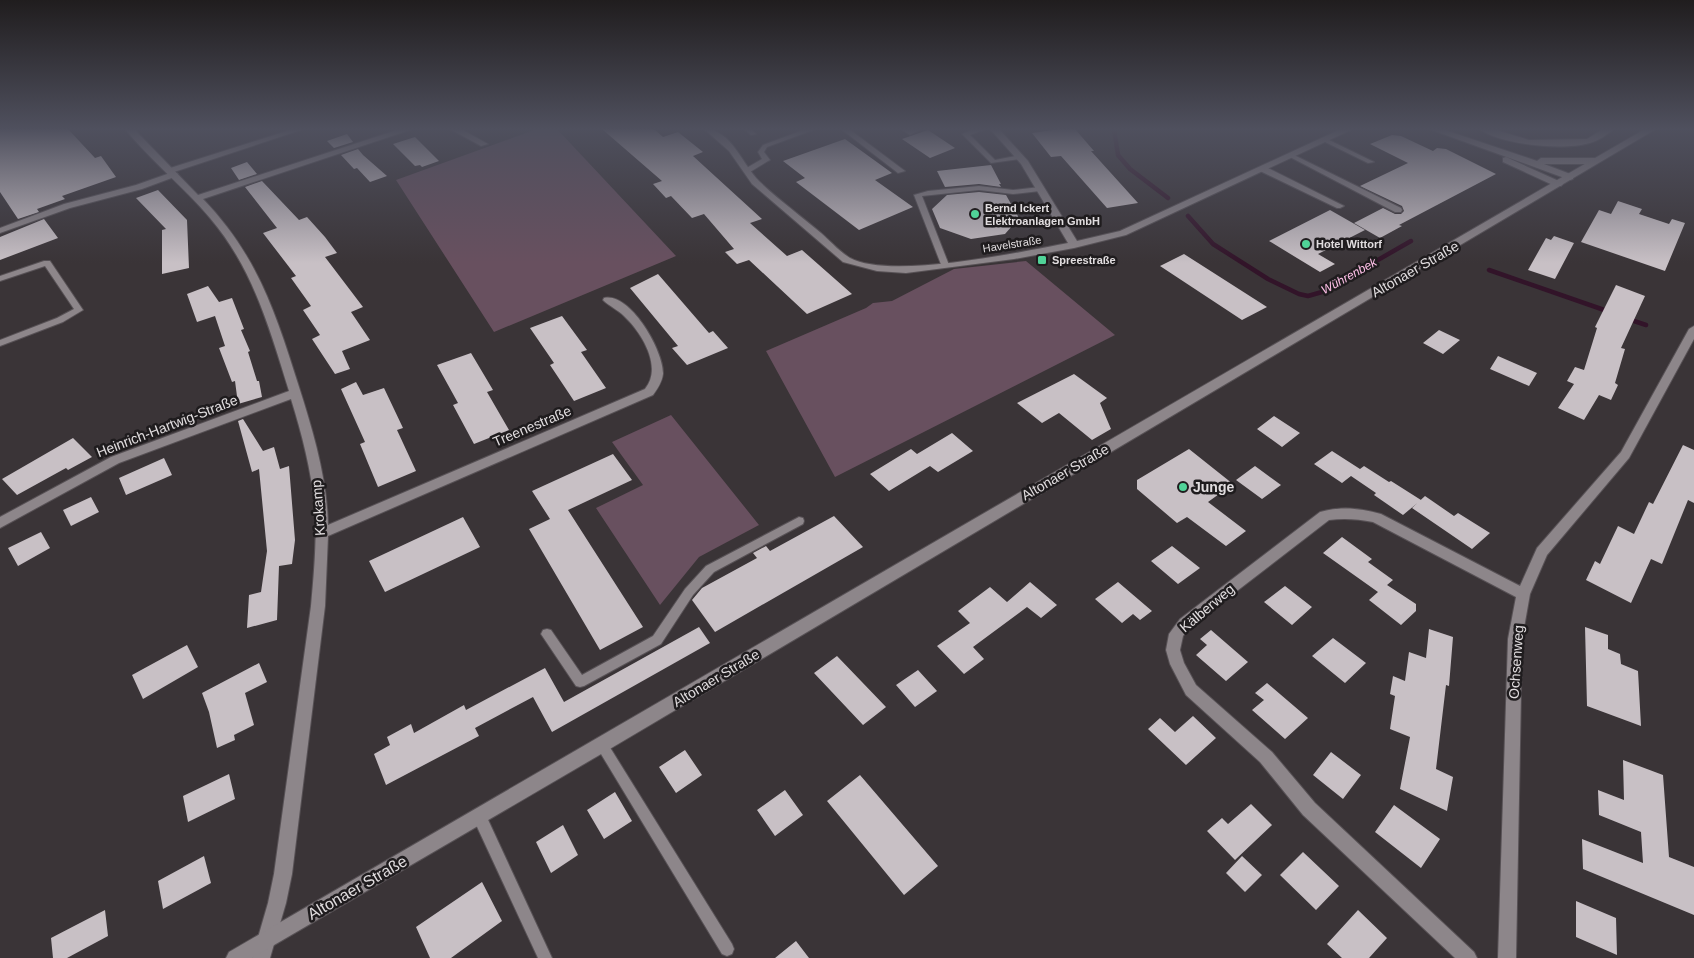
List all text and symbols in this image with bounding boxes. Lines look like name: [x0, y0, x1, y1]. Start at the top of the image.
place label: Bernd Ickert Elektroanlagen GmbH: [985, 202, 1100, 227]
marker: Bernd Ickert Elektroanlagen GmbH: [969, 208, 981, 220]
street label: Havelstraße: [982, 233, 1042, 255]
street label: Altonaer Straße: [1369, 237, 1462, 300]
marker: Hotel Wittorf: [1300, 238, 1312, 250]
place label: Hotel Wittorf: [1316, 238, 1382, 250]
marker: Spreestraße: [1036, 254, 1048, 266]
place label: Spreestraße: [1052, 254, 1116, 266]
water label: Wührenbek: [1319, 255, 1380, 297]
street label: Heinrich-Hartwig-Straße: [94, 392, 240, 460]
street label: Treenestraße: [490, 402, 574, 450]
street label: Altonaer Straße: [1019, 440, 1112, 503]
street label: Krokamp: [308, 479, 328, 537]
place label: Junge: [1193, 479, 1234, 495]
marker: Junge: [1177, 481, 1189, 493]
street label: Kälberweg: [1177, 581, 1237, 635]
street label: Ochsenweg: [1505, 625, 1527, 699]
street label: Altonaer Straße: [670, 646, 762, 710]
street label: Altonaer Straße: [304, 852, 410, 923]

